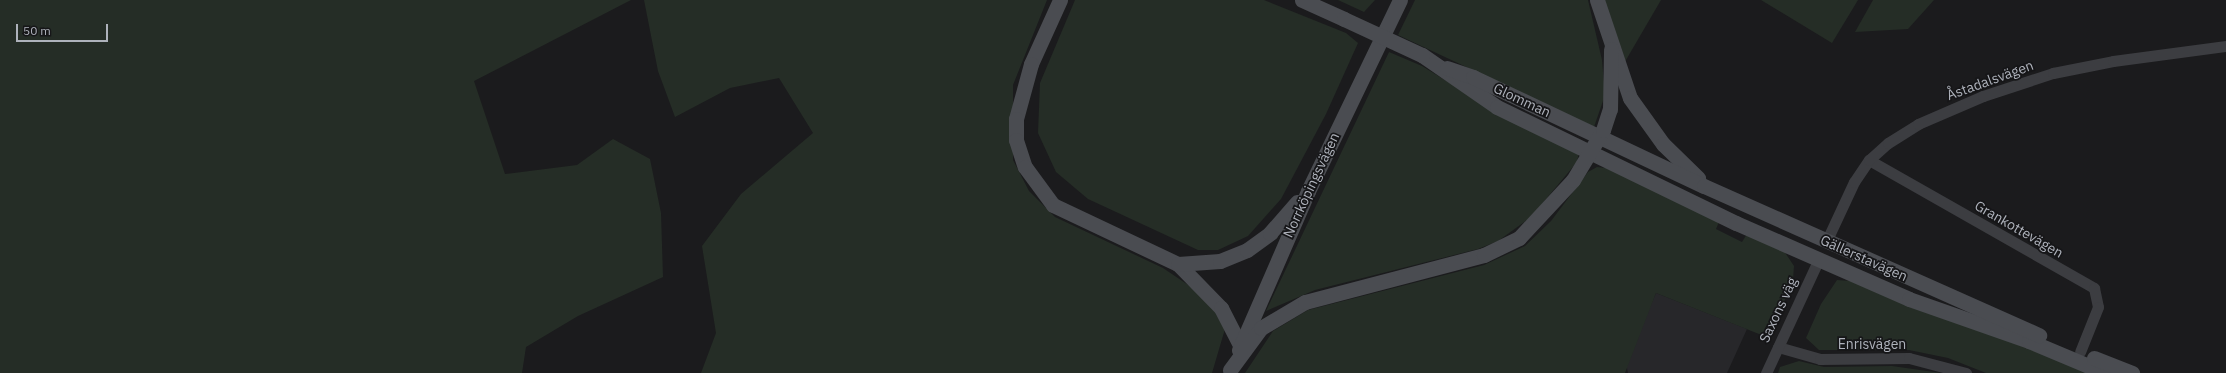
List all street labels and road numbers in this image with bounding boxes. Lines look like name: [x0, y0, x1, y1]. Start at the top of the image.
street label: Åstadalsvägen: [1944, 56, 2036, 104]
street label: Glomman: [1491, 79, 1553, 121]
street label: Norrköpingsvägen: [1279, 130, 1343, 240]
street label: Grankottevägen: [1972, 197, 2066, 261]
street label: Gällerstavägen: [1818, 231, 1910, 285]
street label: Saxons väg: [1756, 275, 1800, 345]
street label: Enrisvägen: [1838, 336, 1906, 352]

